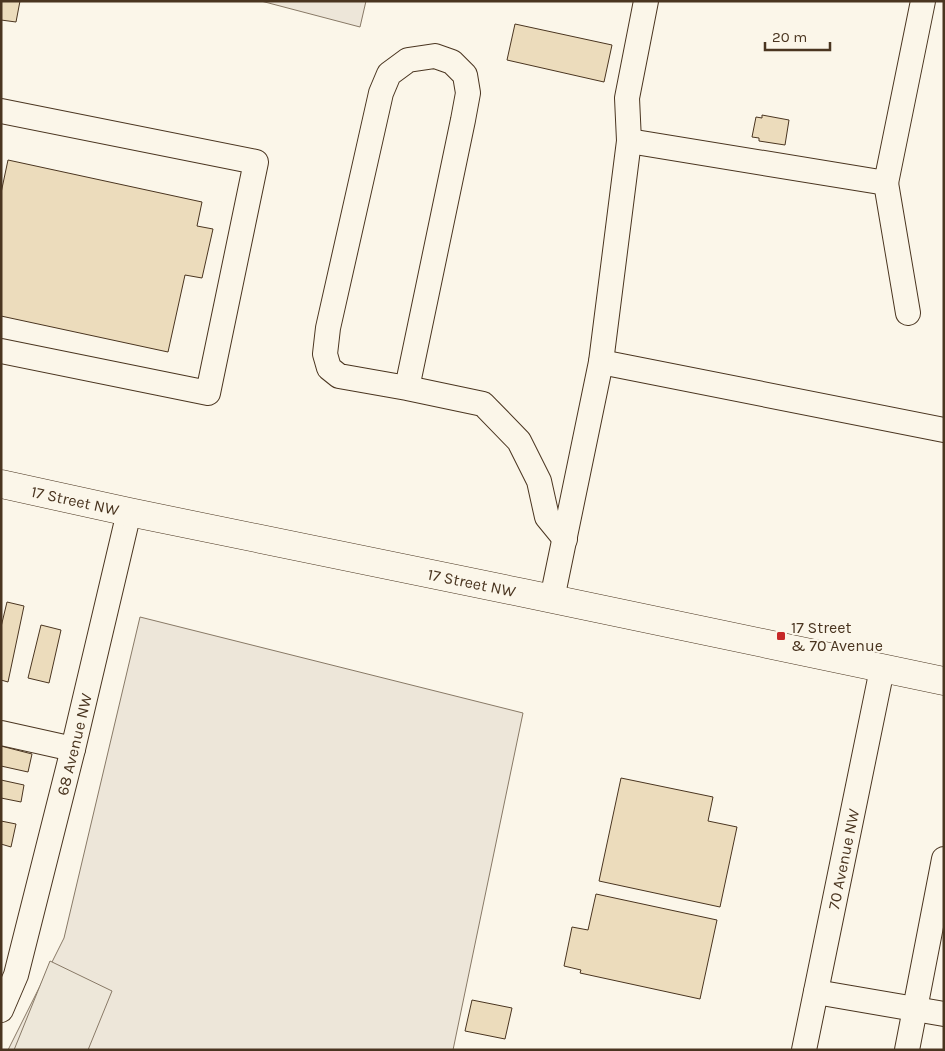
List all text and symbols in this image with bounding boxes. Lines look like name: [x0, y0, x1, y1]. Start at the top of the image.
scale bar: [765, 20, 830, 52]
text: 20 m: [772, 28, 807, 46]
street label: 17 Street NW: [29, 481, 122, 519]
street label: 17 Street NW: [426, 564, 518, 601]
place label: 17 Street & 70 Avenue: [791, 618, 883, 655]
marker: 17 Street & 70 Avenue: [775, 630, 787, 642]
street label: 68 Avenue NW: [52, 691, 96, 797]
street label: 70 Avenue NW: [824, 806, 863, 911]

